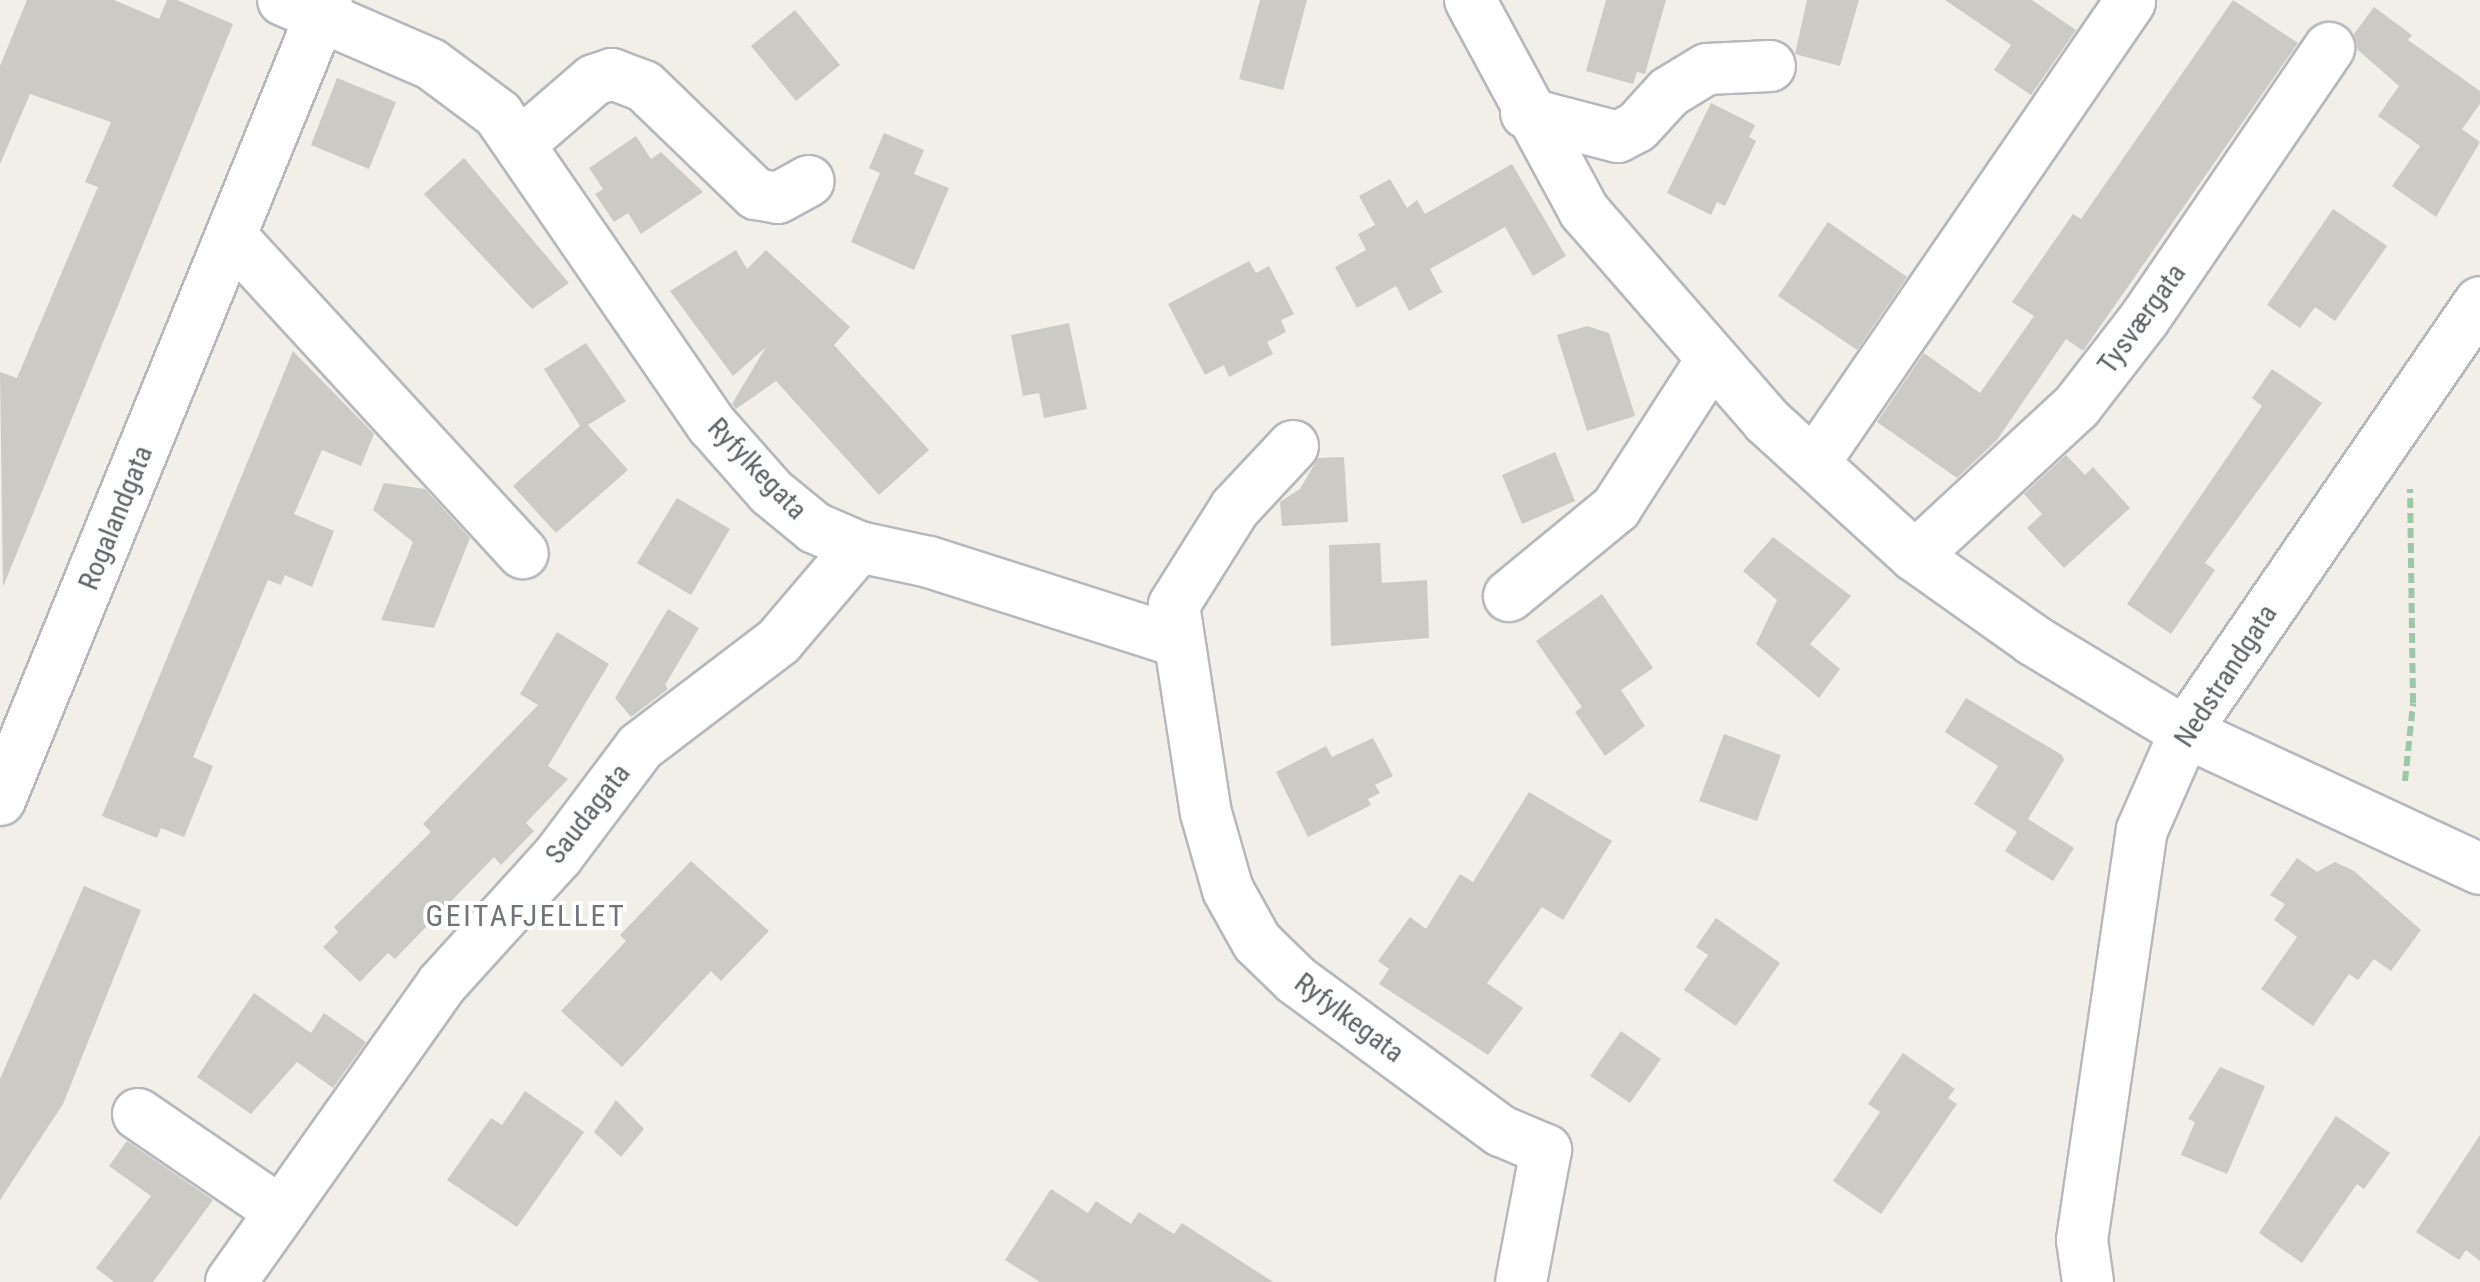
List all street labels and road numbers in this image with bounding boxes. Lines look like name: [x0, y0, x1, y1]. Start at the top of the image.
street label: Tysværgata: [2091, 258, 2193, 380]
street label: Ryfylkegata: [700, 411, 814, 527]
street label: Rogalandgata: [72, 441, 160, 595]
street label: Nedstrandgata: [2167, 598, 2285, 754]
street label: Saudagata: [539, 757, 637, 871]
street label: Ryfylkegata: [1288, 966, 1410, 1070]

